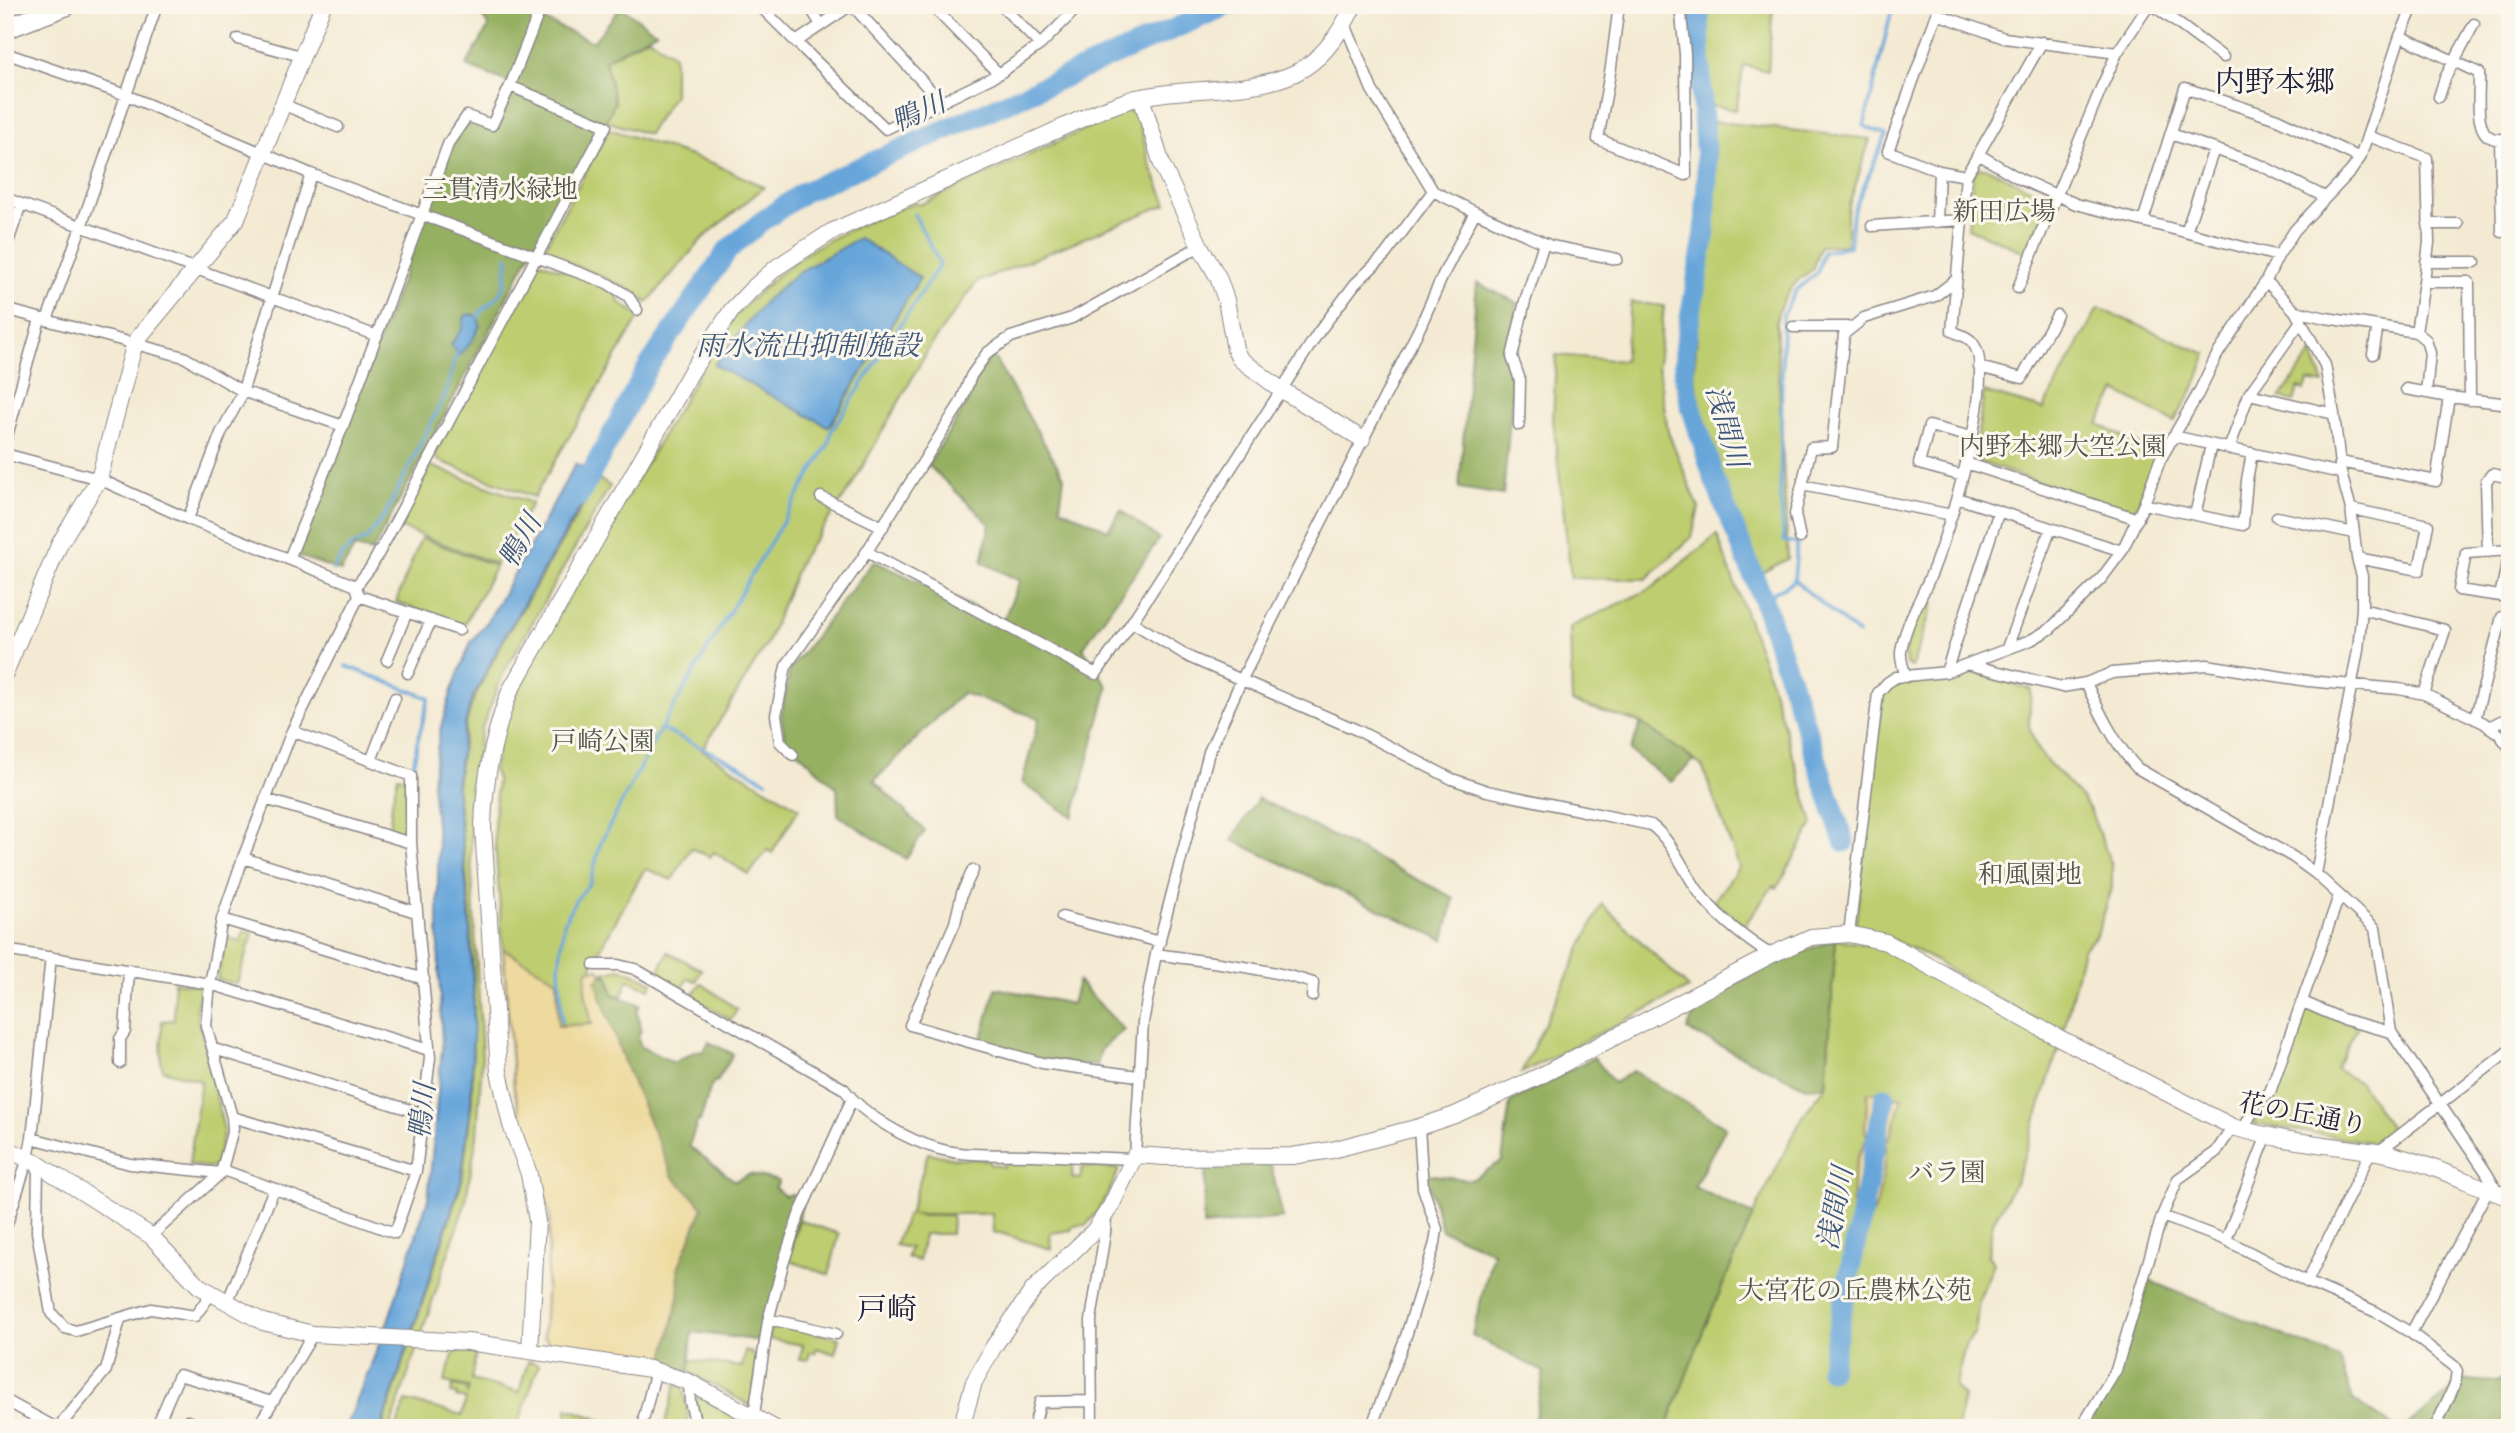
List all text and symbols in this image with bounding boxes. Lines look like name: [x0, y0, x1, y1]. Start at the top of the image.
district label: 内野本郷: [2215, 59, 2335, 103]
water label: 鴨川: [884, 80, 955, 141]
park label: 三貫清水緑地: [422, 169, 578, 208]
park label: 新田広場: [1952, 191, 2056, 230]
water label: 雨水流出抑制施設: [696, 324, 924, 365]
water label: 浅間川: [1697, 380, 1760, 475]
park label: 内野本郷大空公園: [1959, 426, 2167, 465]
water label: 鴨川: [487, 503, 552, 575]
park label: 戸崎公園: [551, 721, 655, 760]
park label: 和風園地: [1978, 854, 2082, 893]
water label: 鴨川: [398, 1078, 445, 1141]
street label: 花の丘通り: [2235, 1081, 2371, 1145]
park label: バラ園: [1908, 1152, 1986, 1191]
water label: 浅間川: [1806, 1160, 1863, 1253]
park label: 大宮花の丘農林公苑: [1738, 1270, 1972, 1309]
district label: 戸崎: [857, 1286, 917, 1330]

